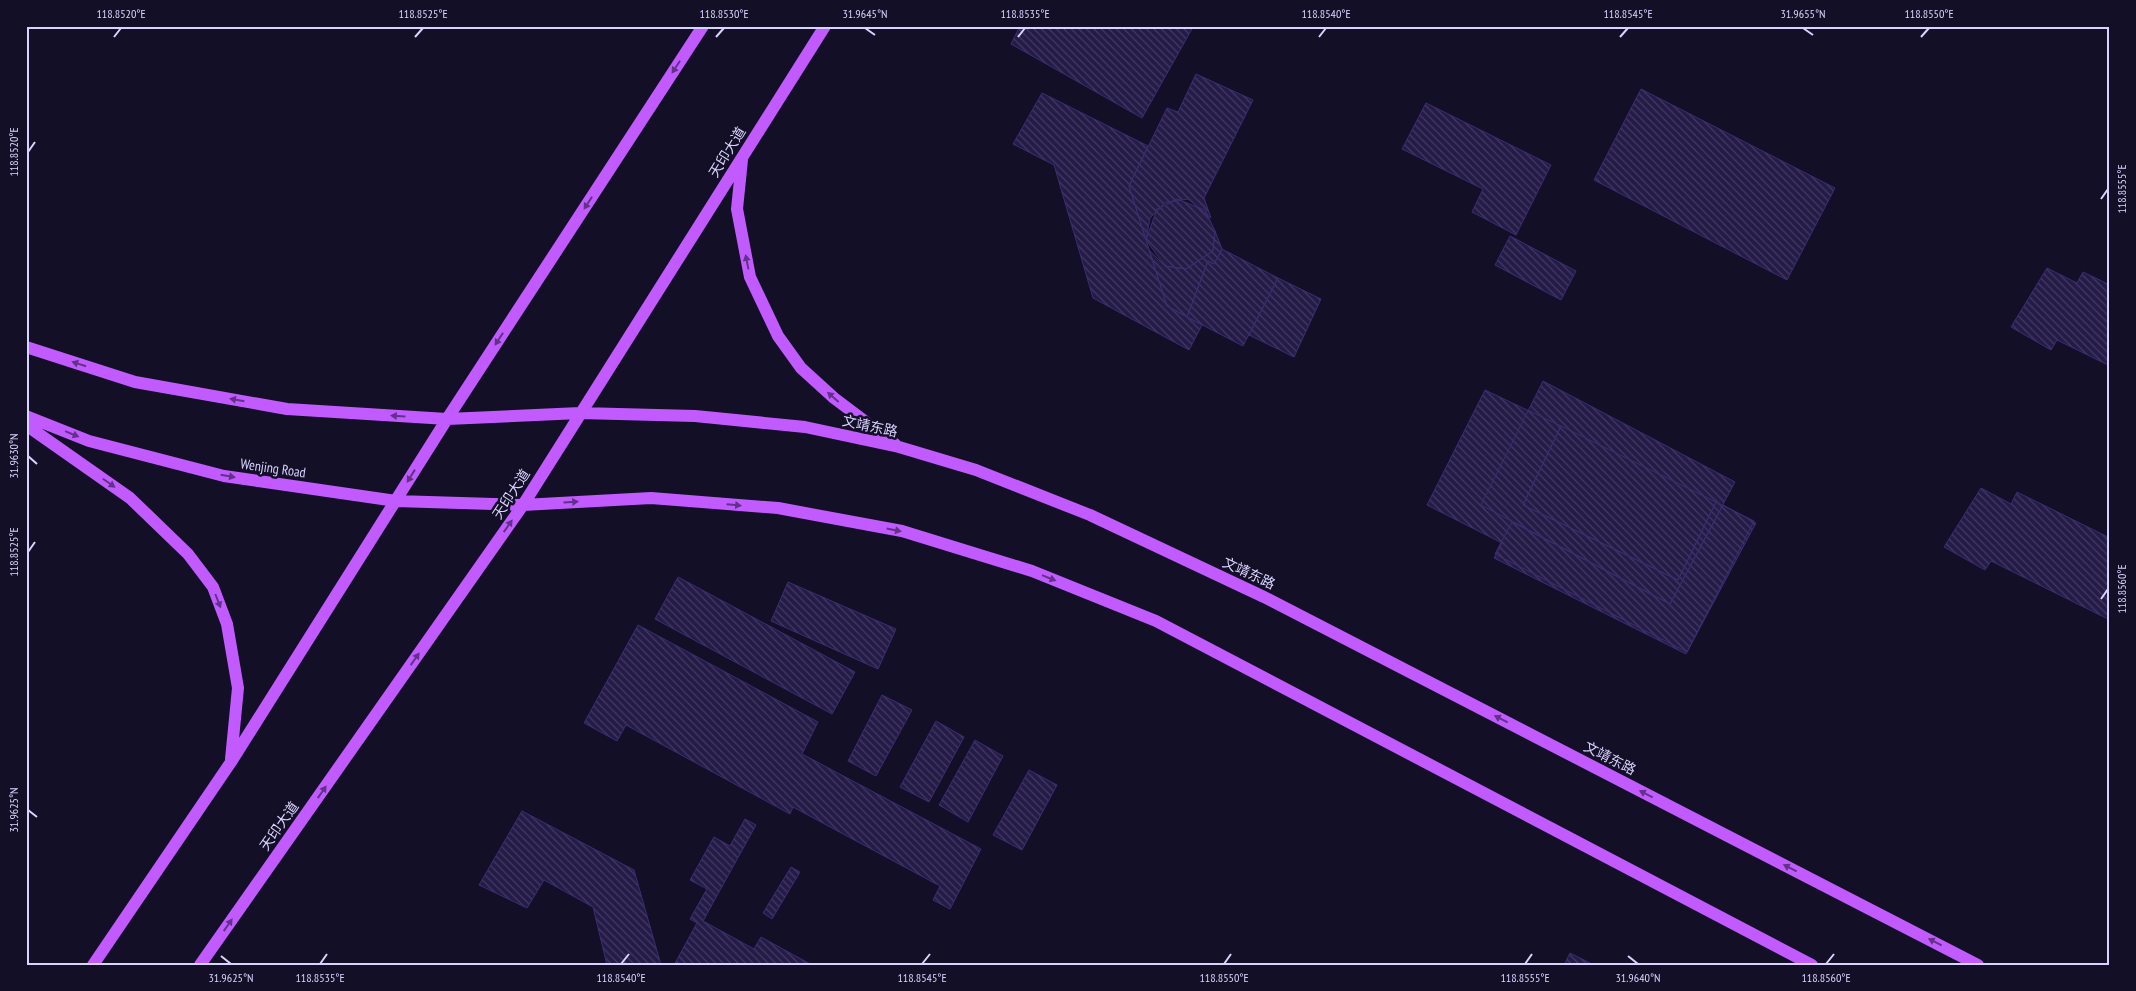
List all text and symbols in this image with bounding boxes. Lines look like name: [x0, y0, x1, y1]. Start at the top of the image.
text: 118.8520°E: [96, 6, 146, 21]
text: 118.8525°E: [398, 6, 448, 21]
text: 118.8530°E: [699, 6, 749, 21]
text: 31.9645°N: [842, 6, 888, 21]
text: 118.8535°E: [1000, 6, 1050, 21]
text: 118.8540°E: [1301, 6, 1351, 21]
text: 118.8545°E: [1603, 6, 1653, 21]
text: 31.9655°N: [1780, 6, 1826, 21]
text: 118.8550°E: [1904, 6, 1954, 21]
one-way arrow: [672, 60, 681, 74]
street label: 天印大道: [705, 123, 749, 181]
text: 118.8520°E: [6, 127, 21, 177]
text: 118.8555°E: [2114, 164, 2129, 214]
one-way arrow: [583, 197, 592, 210]
one-way arrow: [743, 254, 751, 270]
one-way arrow: [494, 333, 504, 346]
one-way arrow: [71, 360, 86, 367]
one-way arrow: [826, 391, 839, 402]
one-way arrow: [228, 396, 244, 404]
street label: 文靖东路: [841, 411, 899, 441]
one-way arrow: [390, 412, 406, 420]
one-way arrow: [64, 430, 79, 438]
text: 31.9630°N: [6, 433, 21, 479]
street label: Wenjing Road: [239, 454, 307, 482]
street label: 天印大道: [488, 466, 534, 522]
one-way arrow: [407, 470, 416, 483]
one-way arrow: [221, 473, 237, 481]
one-way arrow: [102, 478, 116, 488]
one-way arrow: [564, 498, 580, 506]
one-way arrow: [726, 501, 742, 509]
one-way arrow: [503, 519, 513, 532]
one-way arrow: [886, 526, 902, 534]
text: 118.8525°E: [6, 527, 21, 577]
street label: 文靖东路: [1220, 553, 1278, 593]
text: 118.8560°E: [2114, 564, 2129, 614]
one-way arrow: [1042, 574, 1057, 582]
one-way arrow: [214, 594, 222, 609]
one-way arrow: [410, 652, 420, 666]
one-way arrow: [1494, 715, 1509, 723]
street label: 文靖东路: [1581, 737, 1639, 779]
one-way arrow: [317, 785, 327, 799]
text: 31.9625°N: [6, 787, 21, 833]
one-way arrow: [1639, 789, 1653, 798]
street label: 天印大道: [256, 798, 302, 854]
one-way arrow: [1783, 864, 1797, 872]
one-way arrow: [223, 918, 233, 932]
one-way arrow: [1927, 938, 1942, 946]
text: 31.9625°N: [208, 970, 254, 985]
text: 118.8535°E: [295, 970, 345, 985]
text: 118.8540°E: [596, 970, 646, 985]
text: 118.8545°E: [897, 970, 947, 985]
text: 118.8550°E: [1199, 970, 1249, 985]
text: 118.8555°E: [1500, 970, 1550, 985]
text: 31.9640°N: [1615, 970, 1661, 985]
text: 118.8560°E: [1801, 970, 1851, 985]

